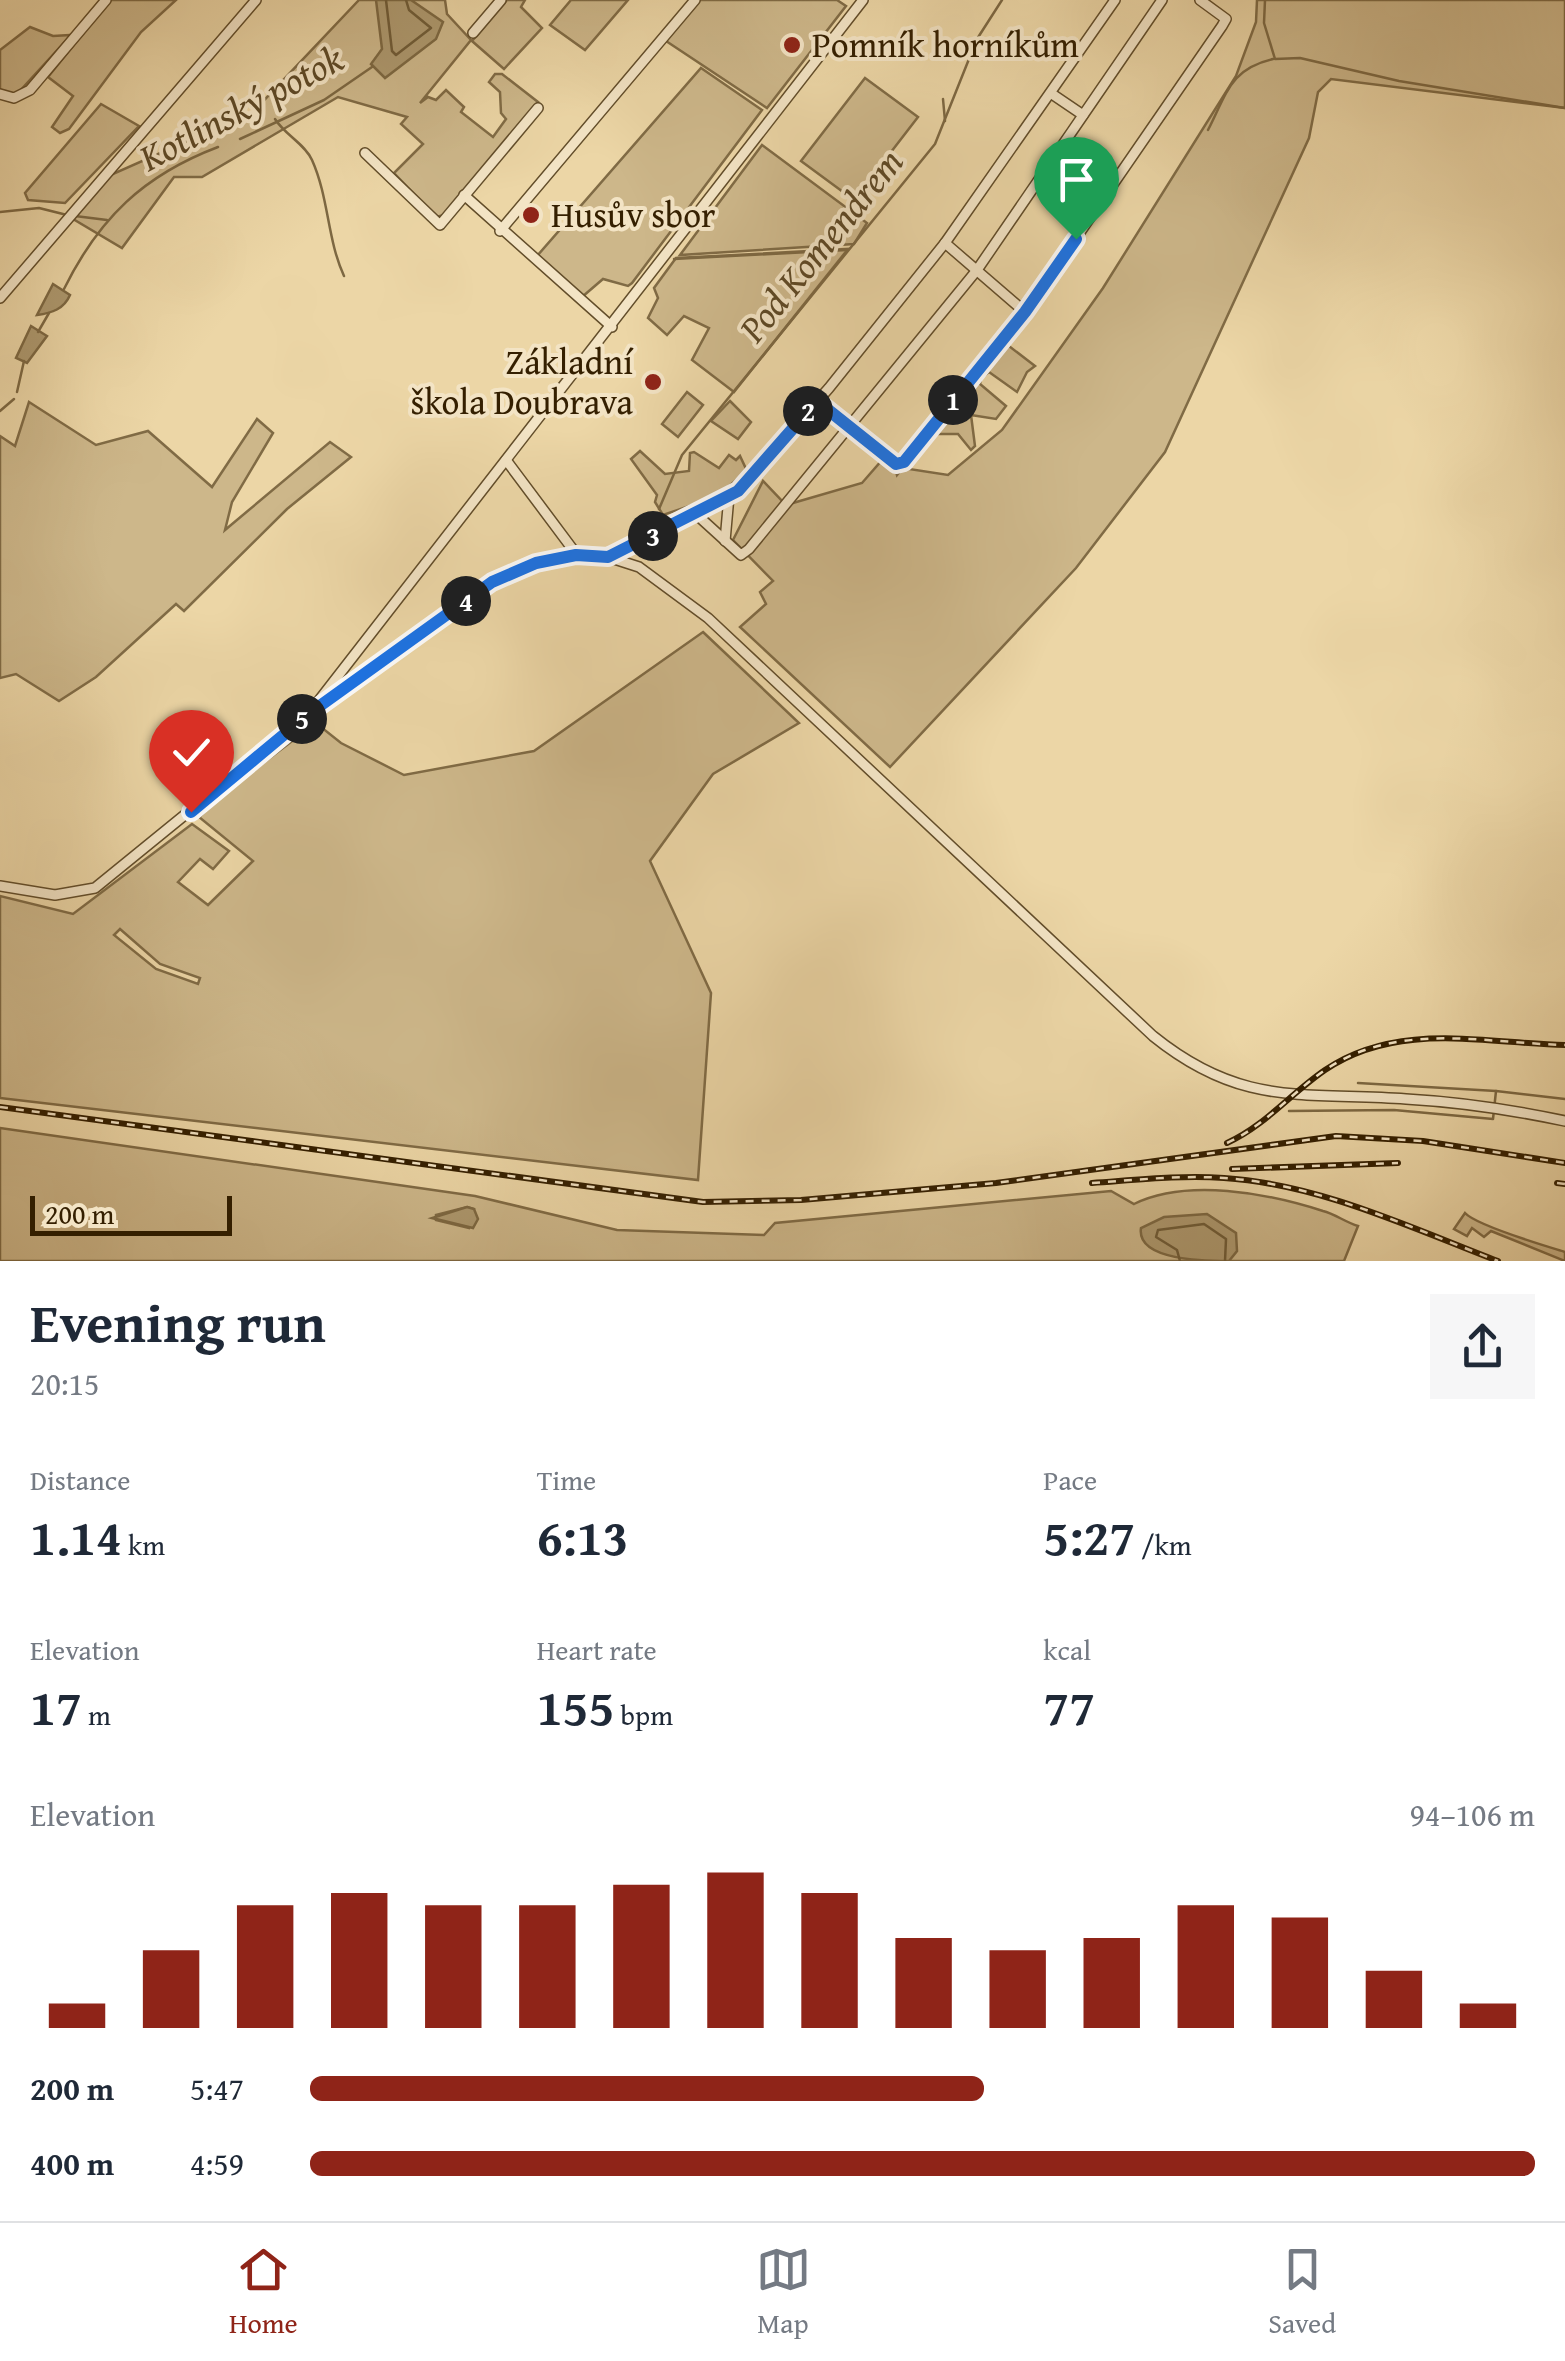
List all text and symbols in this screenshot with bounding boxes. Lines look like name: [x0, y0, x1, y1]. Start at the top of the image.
place label: Pomník horníkům: [812, 19, 1079, 70]
water label: Kotlinský potok: [128, 29, 353, 185]
marker: Pomník horníkům: [781, 34, 803, 56]
water label: Pod Komendrem: [724, 135, 916, 354]
pin: [1034, 137, 1119, 240]
icon: arrive: [1049, 152, 1104, 207]
place label: Husův sbor: [551, 189, 715, 240]
marker: Husův sbor: [520, 204, 542, 226]
place label: Základní škola Doubrava: [411, 336, 634, 427]
marker: Základní škola Doubrava: [642, 371, 664, 393]
pin: 1: [928, 375, 978, 425]
text: 1: [946, 379, 960, 420]
pin: 2: [783, 386, 833, 436]
text: 2: [801, 390, 815, 431]
pin: 3: [628, 511, 678, 561]
text: 3: [646, 515, 660, 556]
pin: 4: [441, 576, 491, 626]
text: 4: [459, 580, 473, 621]
pin: 5: [277, 694, 327, 744]
text: 5: [295, 698, 309, 739]
pin: [149, 710, 234, 813]
icon: check: [164, 725, 219, 780]
scale bar: [30, 1191, 232, 1236]
text: 200 m: [45, 1193, 114, 1234]
text: Evening run: [30, 1282, 326, 1362]
button: share: [1430, 1294, 1535, 1399]
text: 20:15: [30, 1360, 99, 1407]
text: Distance: [30, 1459, 130, 1500]
text: Time: [537, 1459, 596, 1500]
text: Pace: [1043, 1459, 1097, 1500]
text: 1.14: [30, 1500, 122, 1573]
text: 6:13: [537, 1500, 629, 1573]
text: 5:27: [1043, 1500, 1135, 1573]
text: km: [122, 1524, 165, 1565]
text: /km: [1135, 1524, 1192, 1565]
text: Elevation: [30, 1629, 140, 1670]
text: Heart rate: [537, 1629, 657, 1670]
text: kcal: [1043, 1629, 1091, 1670]
text: 17: [30, 1670, 82, 1743]
text: 155: [537, 1670, 614, 1743]
text: 77: [1043, 1670, 1095, 1743]
text: m: [82, 1694, 111, 1735]
text: bpm: [614, 1694, 673, 1735]
text: Elevation: [30, 1791, 155, 1838]
text: 94–106 m: [1410, 1791, 1535, 1838]
text: 200 m: [30, 2065, 114, 2112]
text: 5:47: [190, 2065, 244, 2112]
text: 400 m: [30, 2140, 114, 2187]
text: 4:59: [190, 2140, 244, 2187]
tab: Home: [229, 2242, 298, 2343]
tab: Map: [756, 2242, 811, 2343]
tab: Saved: [1268, 2242, 1336, 2343]

